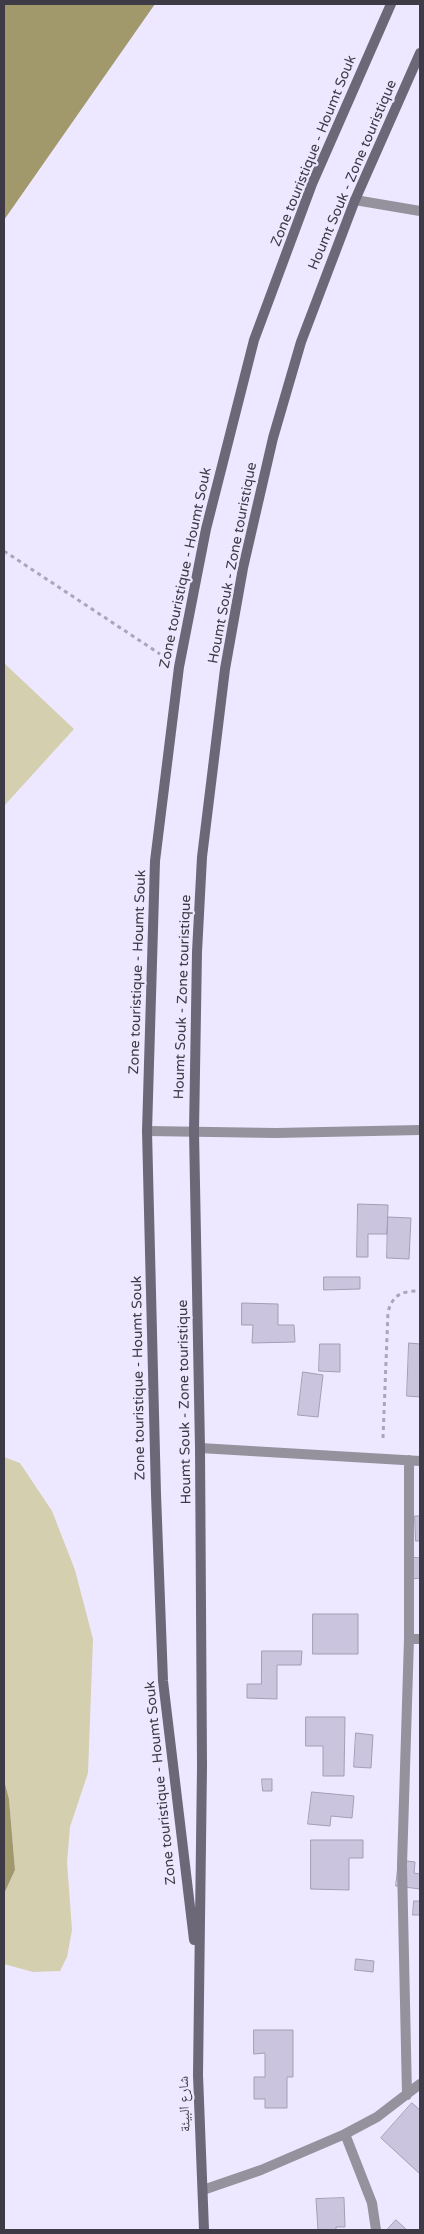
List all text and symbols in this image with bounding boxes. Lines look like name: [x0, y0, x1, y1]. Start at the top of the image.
street label: Zone touristique - Houmt Souk: [268, 53, 360, 249]
street label: Houmt Souk - Zone touristique: [305, 77, 401, 273]
street label: Houmt Souk - Zone touristique: [205, 461, 261, 665]
street label: Zone touristique - Houmt Souk: [156, 466, 216, 670]
street label: Zone touristique - Houmt Souk: [126, 869, 150, 1075]
street label: Houmt Souk - Zone touristique: [171, 894, 195, 1100]
street label: Zone touristique - Houmt Souk: [129, 1275, 149, 1481]
street label: Houmt Souk - Zone touristique: [175, 1299, 195, 1505]
street label: Zone touristique - Houmt Souk: [142, 1680, 180, 1886]
street label: شارع البيئة: [176, 2076, 194, 2132]

